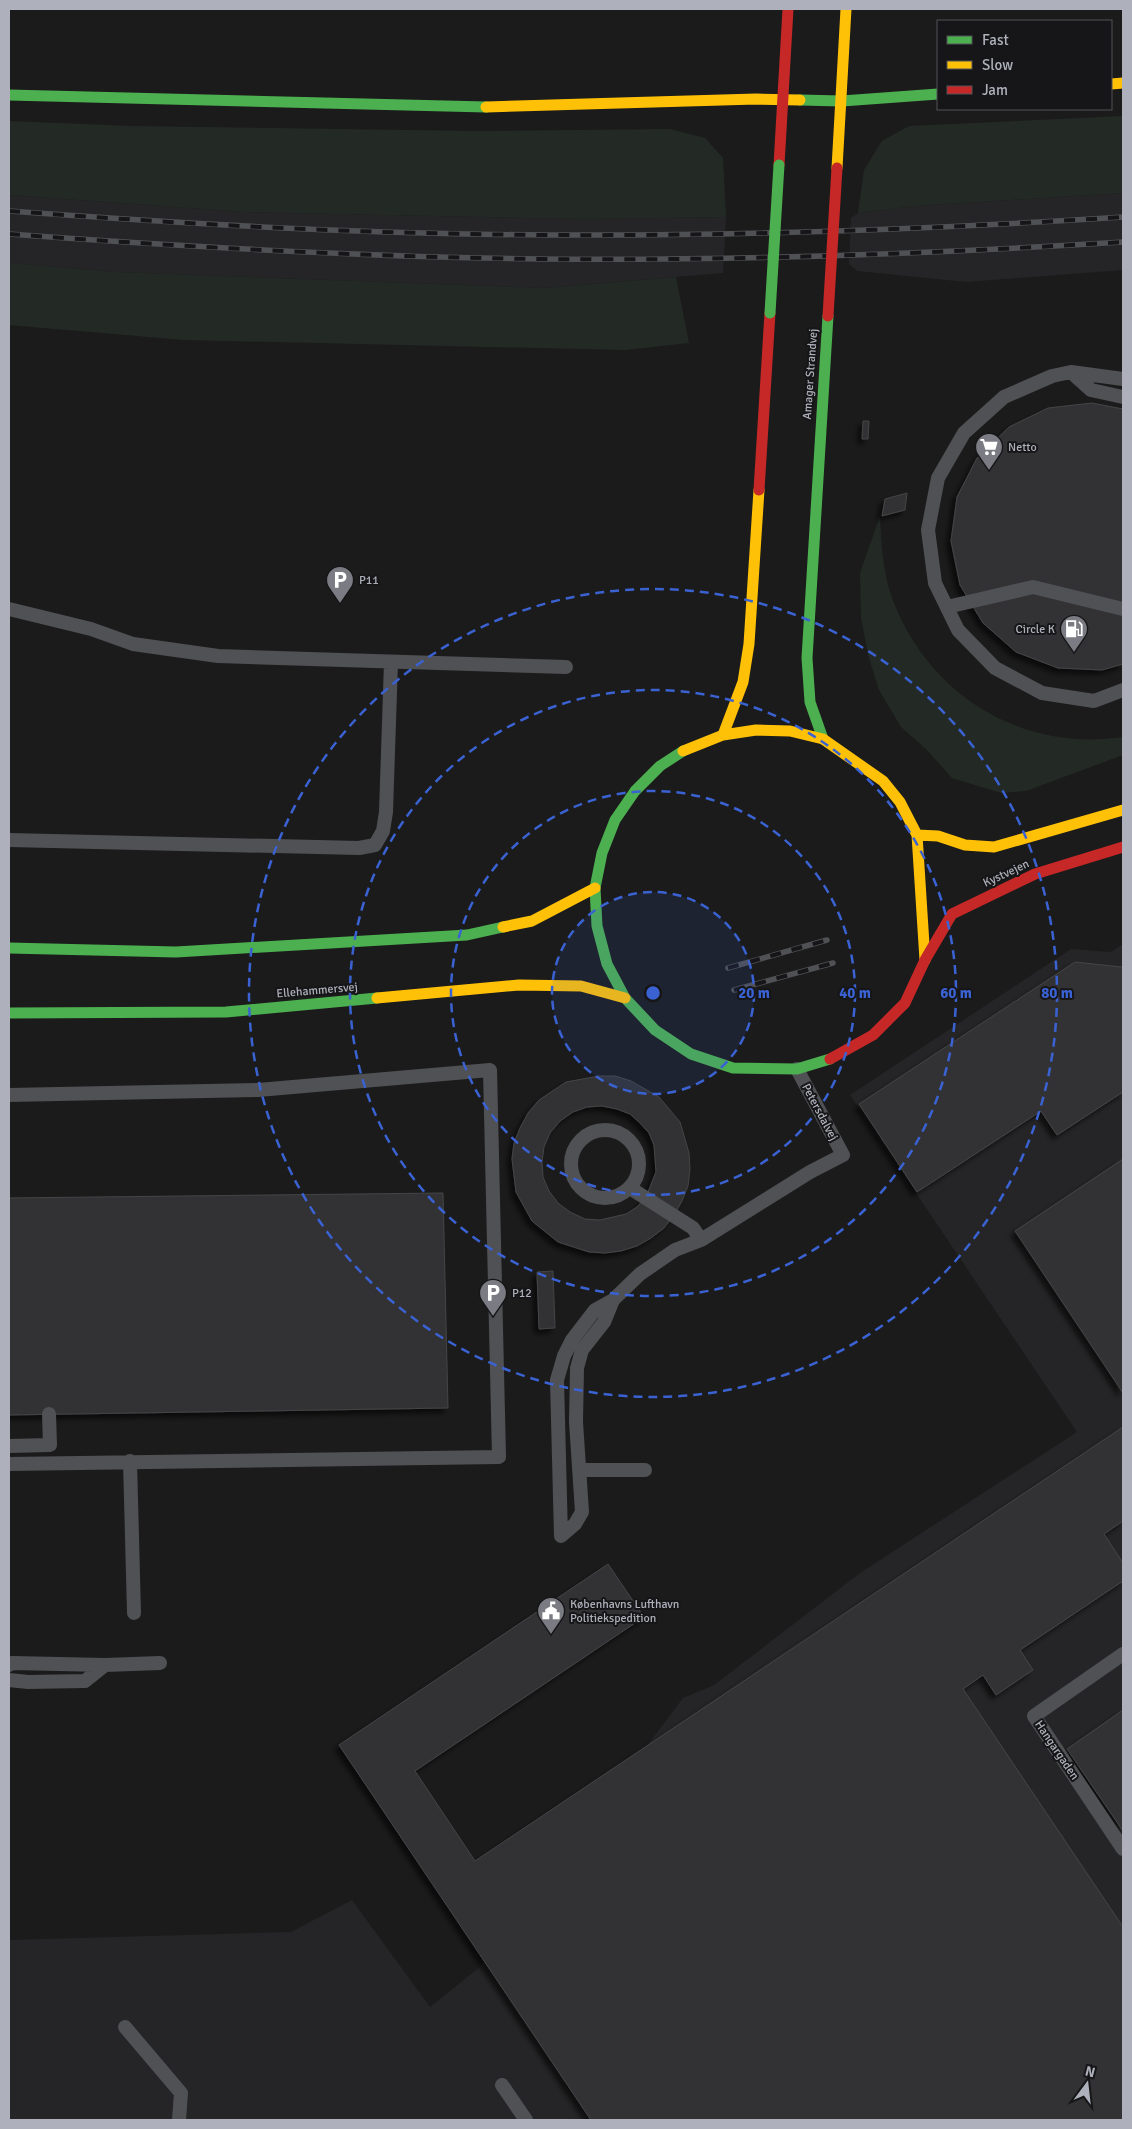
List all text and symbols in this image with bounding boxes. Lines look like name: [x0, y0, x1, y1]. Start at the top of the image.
legend: [937, 20, 1112, 110]
text: Fast: [982, 31, 1009, 49]
text: Slow: [982, 56, 1013, 74]
text: Jam: [982, 81, 1008, 99]
street label: Amager Strandvej: [800, 328, 821, 420]
supermarket icon: Netto: [974, 432, 1004, 471]
place label: Netto: [1008, 440, 1037, 455]
parking icon: P11: [325, 565, 355, 604]
place label: P11: [359, 573, 379, 588]
fuel station icon: Circle K: [1059, 614, 1089, 653]
place label: Circle K: [1015, 622, 1055, 637]
street label: Kystvejen: [981, 856, 1032, 891]
street label: Ellehammersvej: [276, 979, 358, 1002]
centre of rings: [644, 984, 662, 1002]
text: 20 m: [738, 984, 770, 1002]
text: 40 m: [839, 984, 871, 1002]
text: 60 m: [940, 984, 972, 1002]
text: 80 m: [1041, 984, 1073, 1002]
street label: Petersdalvej: [798, 1081, 841, 1143]
parking icon: P12: [478, 1278, 508, 1317]
place label: P12: [512, 1286, 532, 1301]
public building icon: Københavns Lufthavn Politiekspedition: [536, 1596, 566, 1635]
place label: Københavns Lufthavn Politiekspedition: [570, 1597, 679, 1626]
street label: Hangargaden: [1031, 1718, 1082, 1783]
north arrow: [1062, 2059, 1112, 2109]
text: N: [1083, 2062, 1097, 2081]

